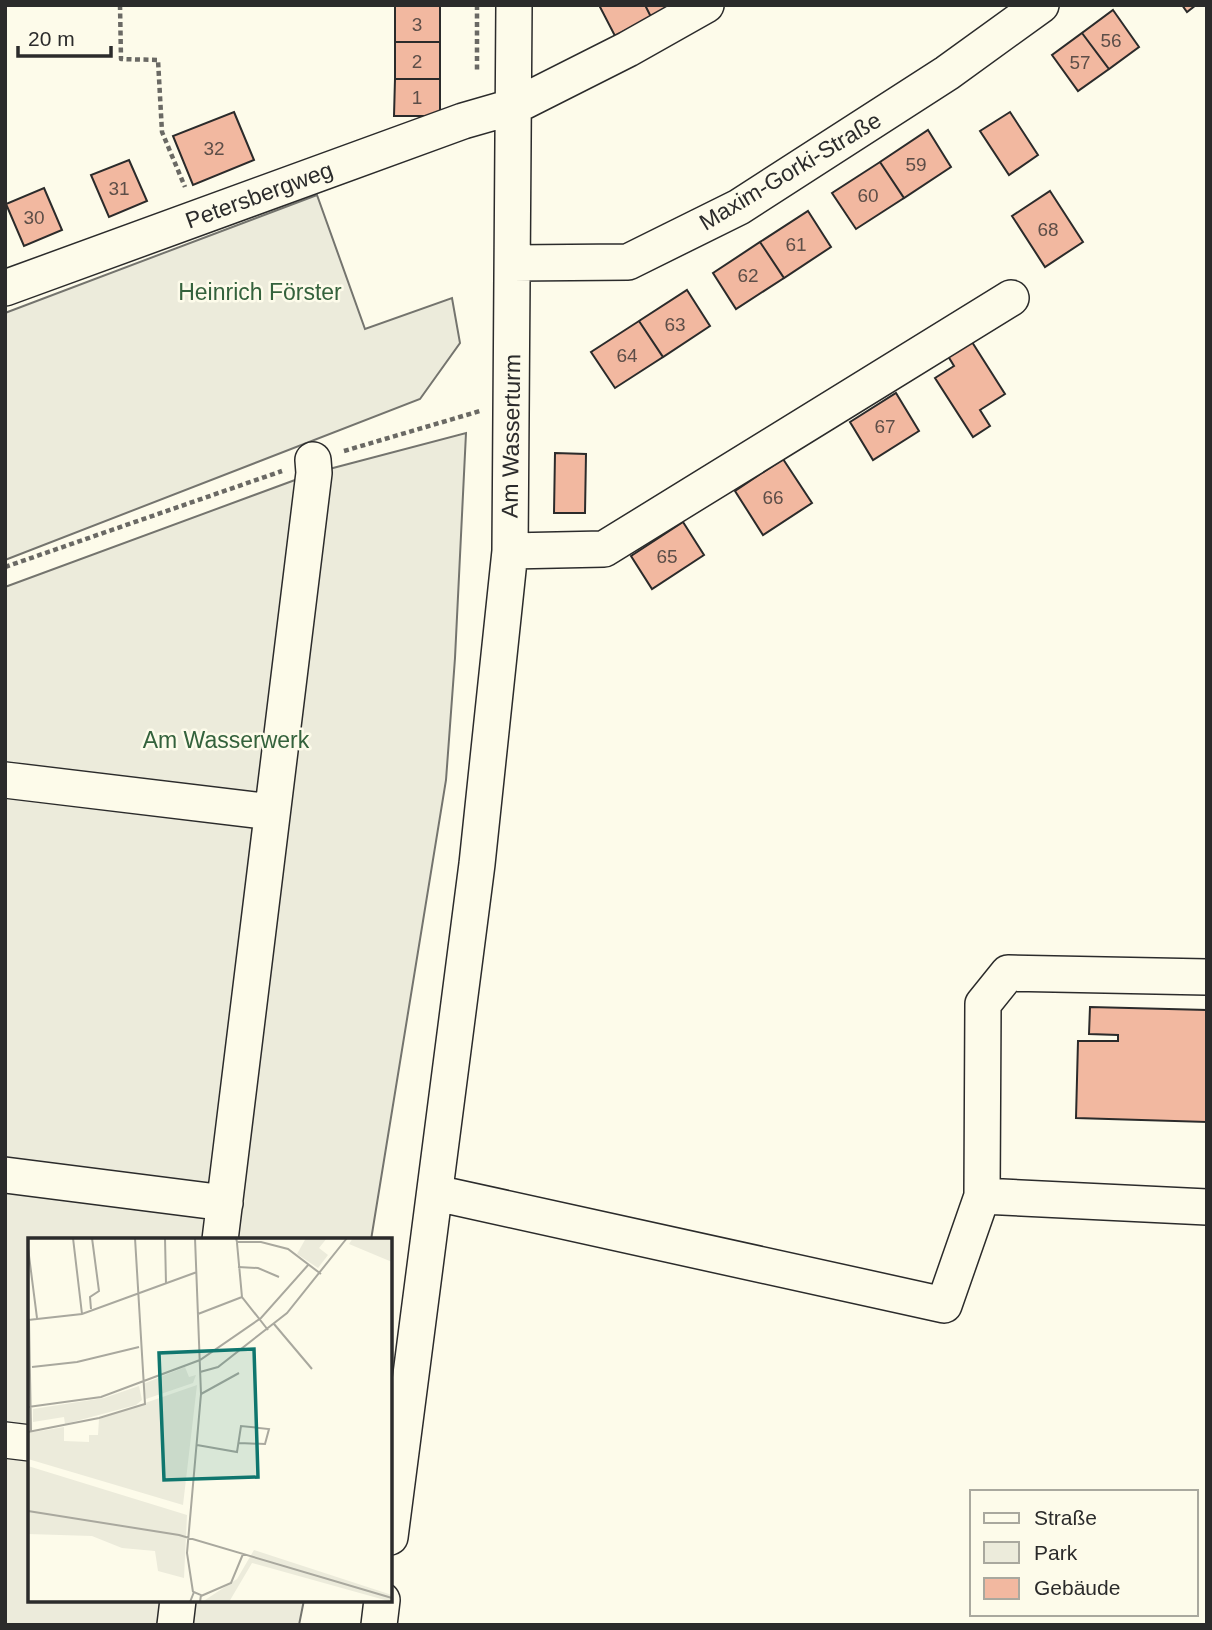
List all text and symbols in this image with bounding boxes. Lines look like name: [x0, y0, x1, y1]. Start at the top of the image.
scale bar: [18, 14, 110, 58]
house number: 3: [412, 14, 422, 35]
text: 20 m: [28, 27, 75, 50]
house number: 56: [1100, 30, 1122, 51]
house number: 2: [412, 51, 422, 72]
house number: 57: [1069, 52, 1091, 73]
house number: 1: [412, 87, 422, 108]
street label: Maxim-Gorki-Straße: [695, 107, 885, 235]
house number: 32: [203, 138, 225, 159]
house number: 59: [905, 154, 927, 175]
street label: Petersbergweg: [182, 156, 336, 234]
house number: 31: [108, 178, 130, 199]
house number: 60: [857, 185, 879, 206]
house number: 30: [23, 207, 45, 228]
house number: 68: [1037, 219, 1059, 240]
house number: 61: [785, 234, 807, 255]
house number: 62: [737, 265, 759, 286]
park label: Heinrich Förster: [178, 279, 342, 305]
house number: 63: [664, 314, 686, 335]
house number: 64: [616, 345, 638, 366]
street label: Am Wasserturm: [497, 354, 525, 518]
house number: 67: [874, 416, 896, 437]
house number: 66: [762, 487, 784, 508]
house number: 65: [656, 546, 678, 567]
park label: Am Wasserwerk: [143, 727, 310, 753]
inset map: [28, 1238, 392, 1602]
legend: [970, 1490, 1198, 1616]
text: Straße: [1034, 1506, 1097, 1529]
text: Park: [1034, 1541, 1078, 1564]
text: Gebäude: [1034, 1576, 1120, 1599]

